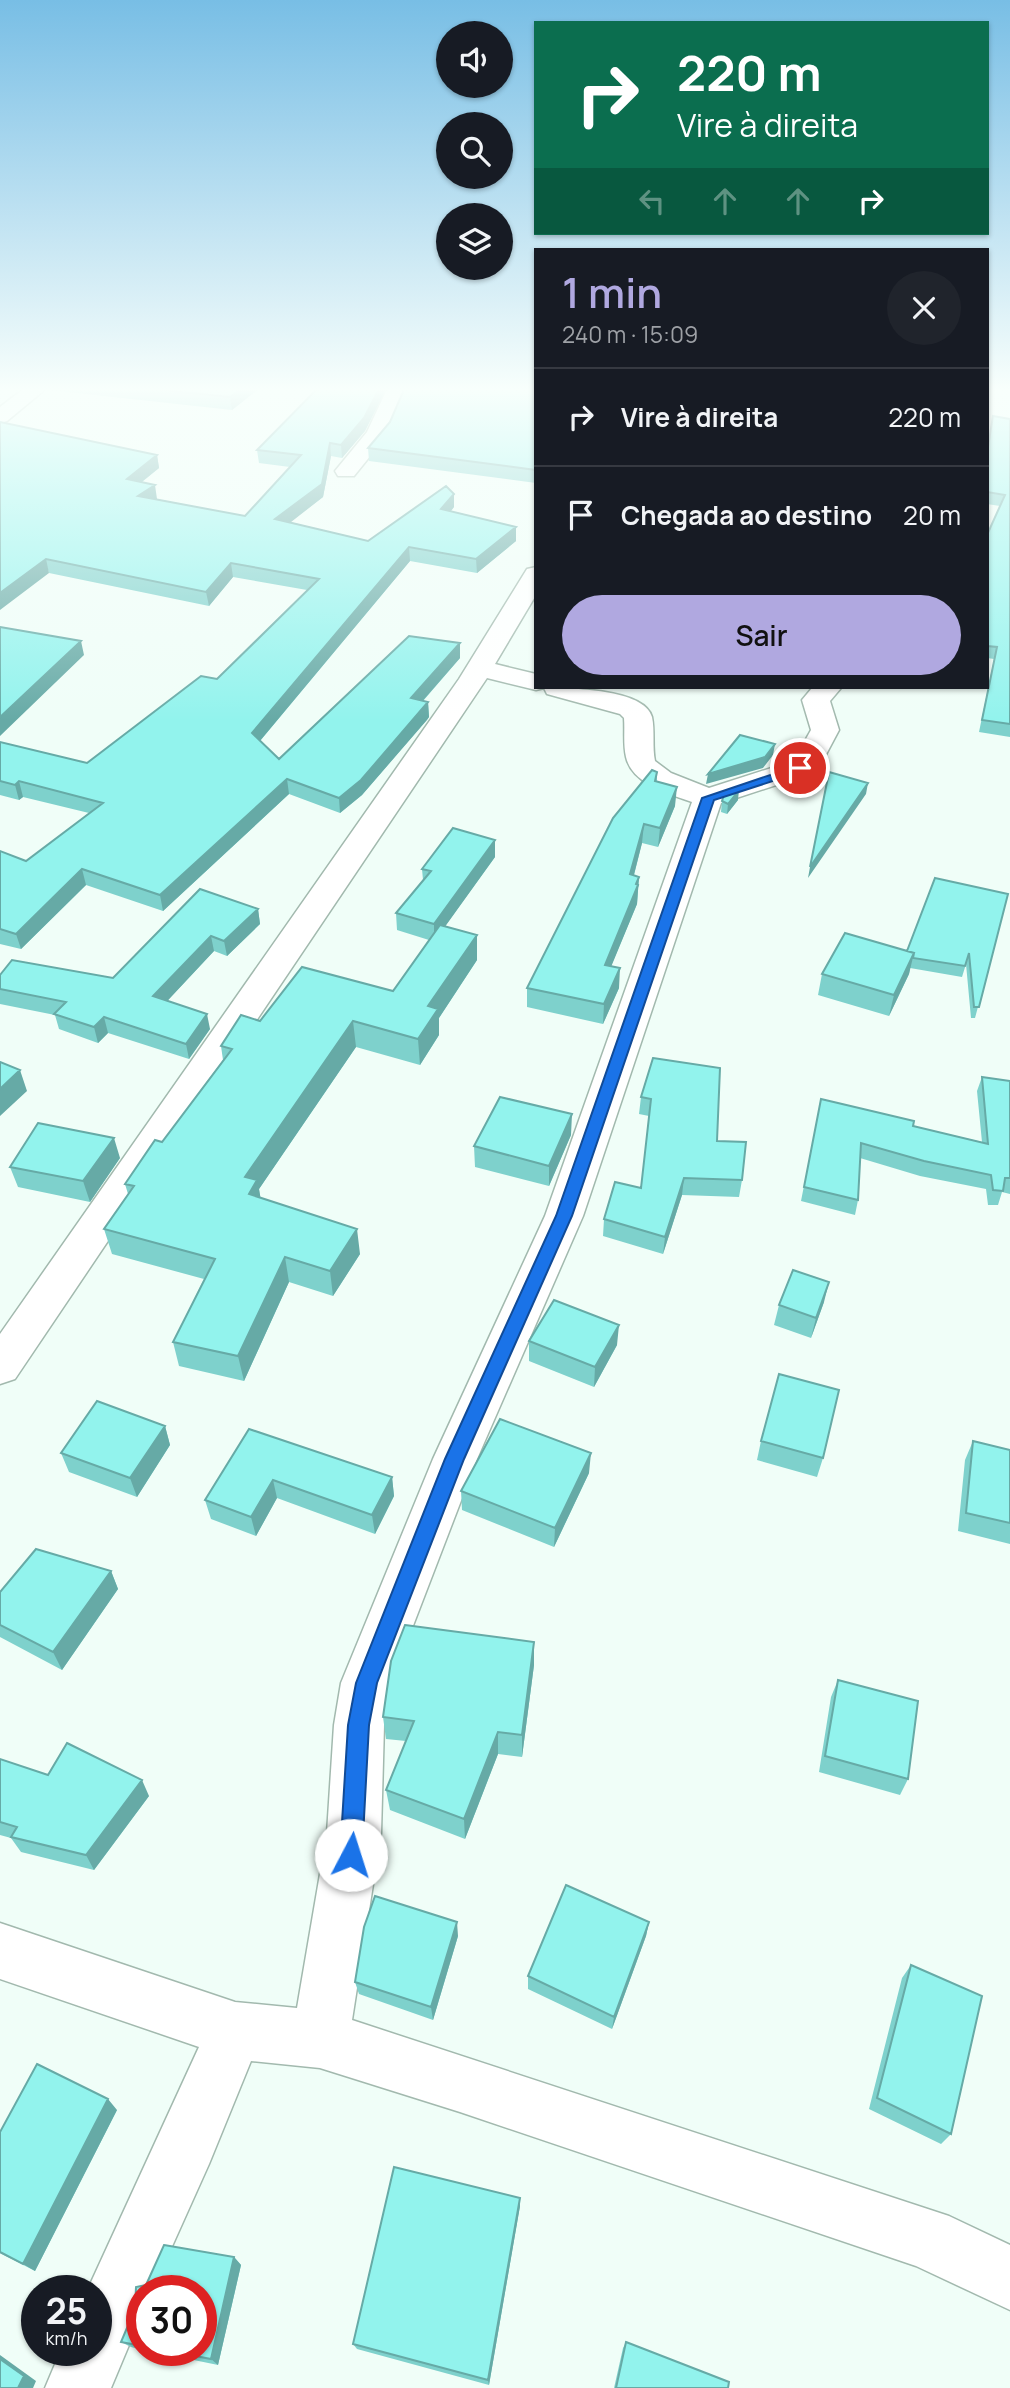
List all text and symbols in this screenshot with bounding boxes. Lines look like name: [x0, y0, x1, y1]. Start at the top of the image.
map controls: [436, 21, 513, 280]
button: sound: [436, 21, 513, 98]
text: 220 m: [677, 39, 821, 106]
icon: right: [562, 49, 653, 140]
text: Vire à direita: [677, 103, 858, 147]
button: search: [436, 112, 513, 189]
icon: left: [633, 182, 671, 220]
icon: ahead: [706, 182, 744, 220]
icon: ahead: [779, 182, 817, 220]
icon: right: [852, 182, 890, 220]
button: layers: [436, 203, 513, 280]
text: 1 min: [562, 263, 662, 321]
button: close: [887, 271, 961, 345]
text: 240 m · 15:09: [562, 318, 698, 350]
icon: right: [562, 398, 600, 436]
text: Vire à direita: [621, 399, 778, 435]
text: 220 m: [888, 399, 961, 435]
icon: arrive: [562, 496, 600, 534]
text: Chegada ao destino: [621, 497, 872, 533]
text: 20 m: [903, 497, 961, 533]
button: Sair: [562, 595, 961, 675]
pin: [770, 738, 830, 798]
icon: arrive: [781, 749, 819, 787]
position arrow: [314, 1818, 388, 1892]
speed limit sign: 30: [126, 2275, 217, 2366]
text: 25: [46, 2287, 87, 2335]
text: km/h: [46, 2326, 87, 2350]

